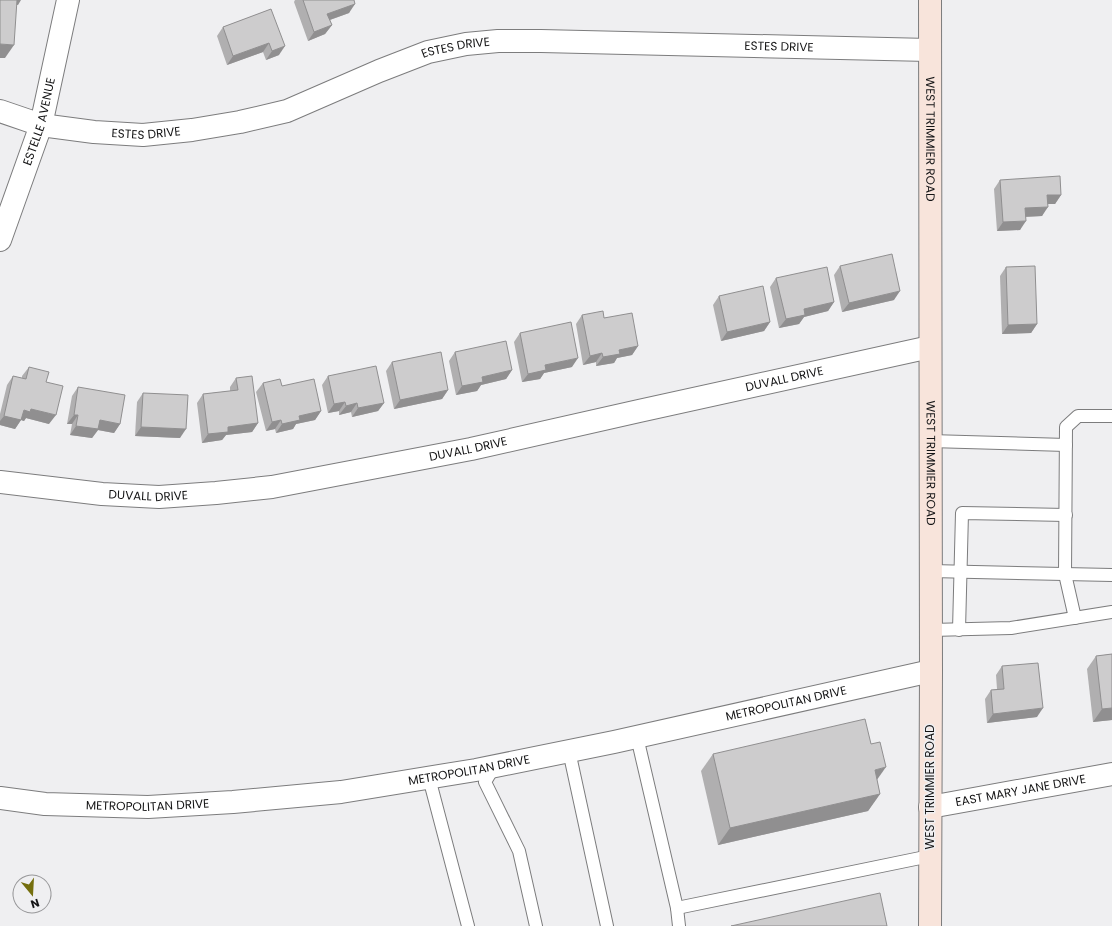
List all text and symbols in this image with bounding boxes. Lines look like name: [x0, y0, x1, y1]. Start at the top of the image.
street label: ESTES DRIVE: [419, 33, 490, 62]
street label: ESTES DRIVE: [744, 37, 814, 55]
street label: ESTELLE AVENUE: [18, 76, 59, 168]
street label: WEST TRIMMIER ROAD: [922, 76, 939, 202]
street label: ESTES DRIVE: [111, 122, 181, 143]
street label: DUVALL DRIVE: [744, 362, 825, 395]
street label: WEST TRIMMIER ROAD: [923, 400, 940, 526]
street label: DUVALL DRIVE: [428, 432, 509, 465]
street label: DUVALL DRIVE: [108, 485, 188, 505]
street label: METROPOLITAN DRIVE: [724, 681, 848, 725]
street label: WEST TRIMMIER ROAD: [921, 725, 938, 849]
street label: METROPOLITAN DRIVE: [407, 750, 531, 789]
street label: EAST MARY JANE DRIVE: [954, 770, 1087, 810]
street label: METROPOLITAN DRIVE: [86, 794, 210, 815]
north arrow: [12, 874, 52, 914]
text: N: [29, 895, 42, 912]

